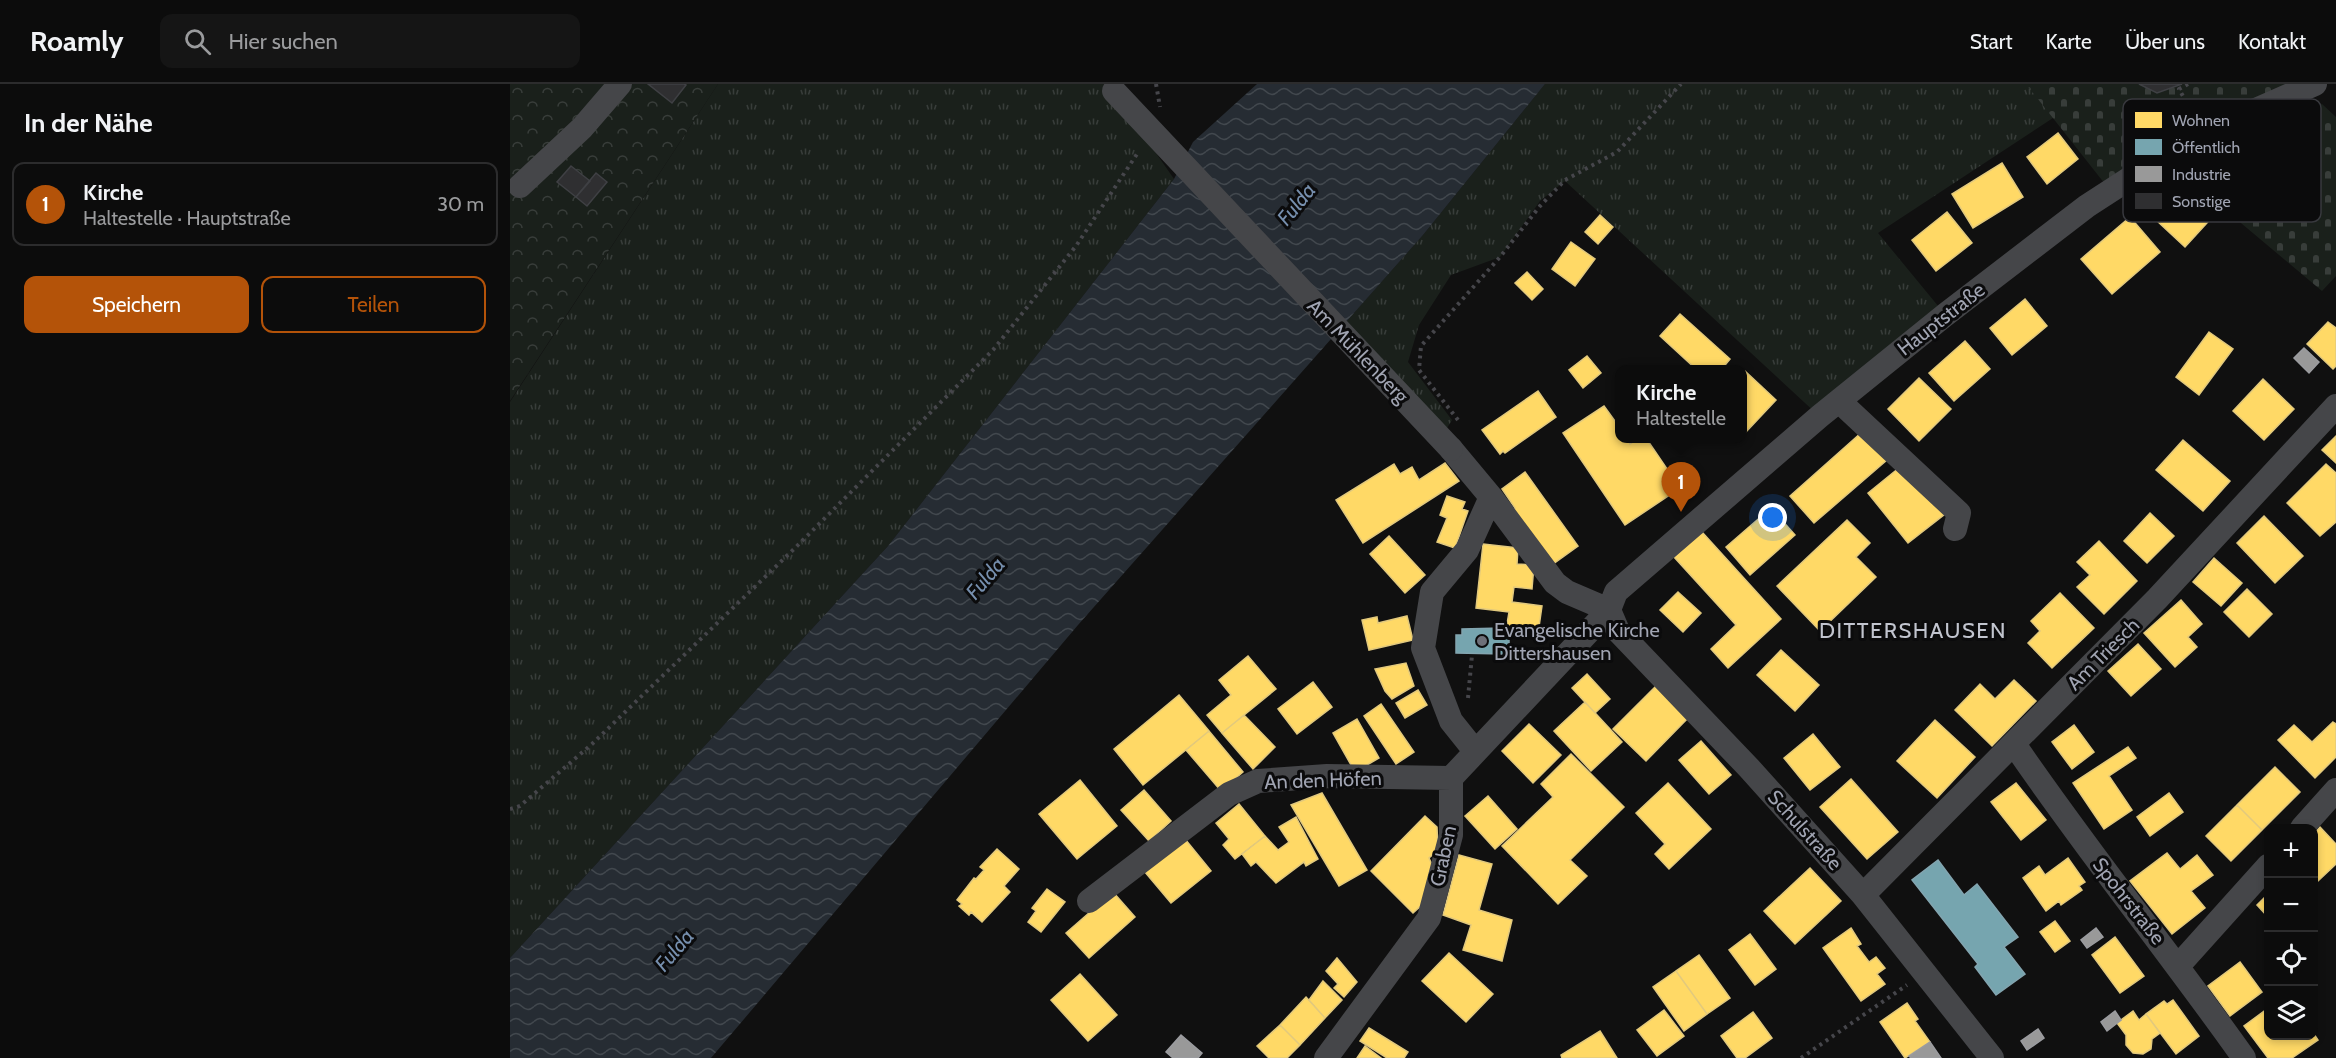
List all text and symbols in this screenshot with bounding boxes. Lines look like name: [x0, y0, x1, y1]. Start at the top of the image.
search box: [160, 14, 580, 68]
text: Roamly: [30, 24, 124, 58]
icon: search: [181, 25, 214, 58]
text: Hier suchen: [229, 28, 338, 55]
text: Start: [1970, 29, 2013, 54]
text: Karte: [2046, 29, 2092, 54]
text: Über uns: [2125, 29, 2205, 54]
text: Kontakt: [2238, 29, 2306, 54]
legend: [2123, 99, 2321, 222]
text: In der Nähe: [24, 107, 153, 139]
text: Wohnen: [2172, 111, 2230, 130]
text: Öffentlich: [2172, 138, 2240, 157]
text: Industrie: [2172, 165, 2231, 184]
water label: Fulda: [1271, 178, 1321, 230]
text: Kirche: [83, 179, 143, 206]
text: 1: [42, 192, 49, 216]
text: 30 m: [437, 192, 484, 216]
text: Sonstige: [2172, 192, 2231, 211]
text: Haltestelle · Hauptstraße: [83, 206, 291, 230]
button: Speichern: [24, 276, 249, 333]
button: Teilen: [261, 276, 486, 333]
street label: Hauptstraße: [1893, 277, 1989, 361]
street label: Am Mühlenberg: [1302, 294, 1414, 409]
popup: [1615, 365, 1747, 443]
text: Kirche: [1636, 379, 1696, 406]
text: Haltestelle: [1636, 406, 1726, 430]
pin: 1: [1662, 462, 1700, 512]
your location: [1758, 503, 1787, 532]
water label: Fulda: [960, 552, 1010, 604]
street label: Am Triesch: [2062, 613, 2144, 695]
district label: DITTERSHAUSEN: [1819, 617, 2007, 644]
place label: Evangelische Kirche Dittershausen: [1494, 618, 1660, 665]
marker: Evangelische Kirche Dittershausen: [1475, 634, 1489, 648]
street label: An den Höfen: [1264, 766, 1382, 794]
street label: Schulstraße: [1763, 785, 1847, 875]
street label: Graben: [1425, 823, 1461, 889]
map controls: [2264, 824, 2318, 1040]
button: +: [2264, 824, 2318, 878]
street label: Spohrstraße: [2088, 853, 2170, 949]
button: −: [2264, 878, 2318, 932]
water label: Fulda: [649, 924, 699, 976]
button: locate: [2264, 932, 2318, 986]
button: layers: [2264, 986, 2318, 1040]

